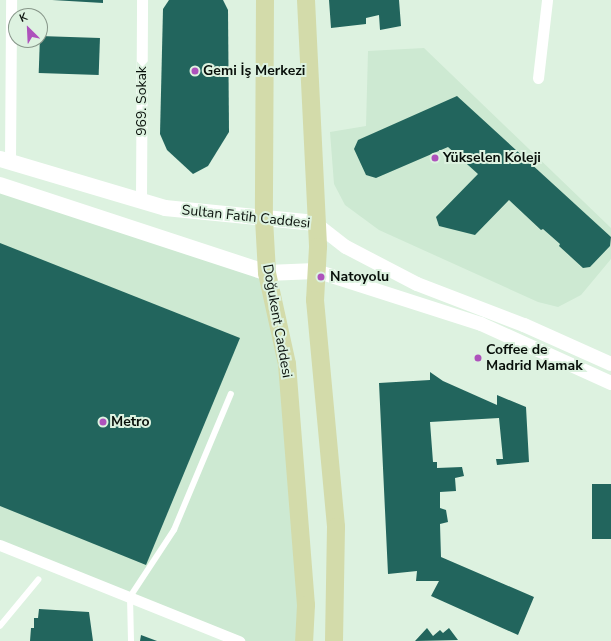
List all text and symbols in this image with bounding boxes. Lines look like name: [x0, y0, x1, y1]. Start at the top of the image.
north arrow: [8, 8, 48, 48]
text: K: [17, 9, 30, 26]
place label: Gemi İş Merkezi: [203, 63, 305, 79]
street label: 969. Sokak: [134, 66, 150, 136]
marker: Gemi İş Merkezi: [190, 66, 200, 76]
place label: Yükselen Koleji: [443, 150, 541, 166]
marker: Yükselen Koleji: [430, 153, 440, 163]
street label: Sultan Fatih Caddesi: [181, 202, 311, 232]
street label: Doğukent Caddesi: [259, 263, 295, 379]
place label: Natoyolu: [330, 269, 389, 285]
marker: Natoyolu: [315, 271, 327, 283]
place label: Coffee de Madrid Mamak: [486, 342, 583, 374]
marker: Coffee de Madrid Mamak: [473, 353, 483, 363]
place label: Metro: [111, 414, 150, 430]
marker: Metro: [98, 417, 108, 427]

